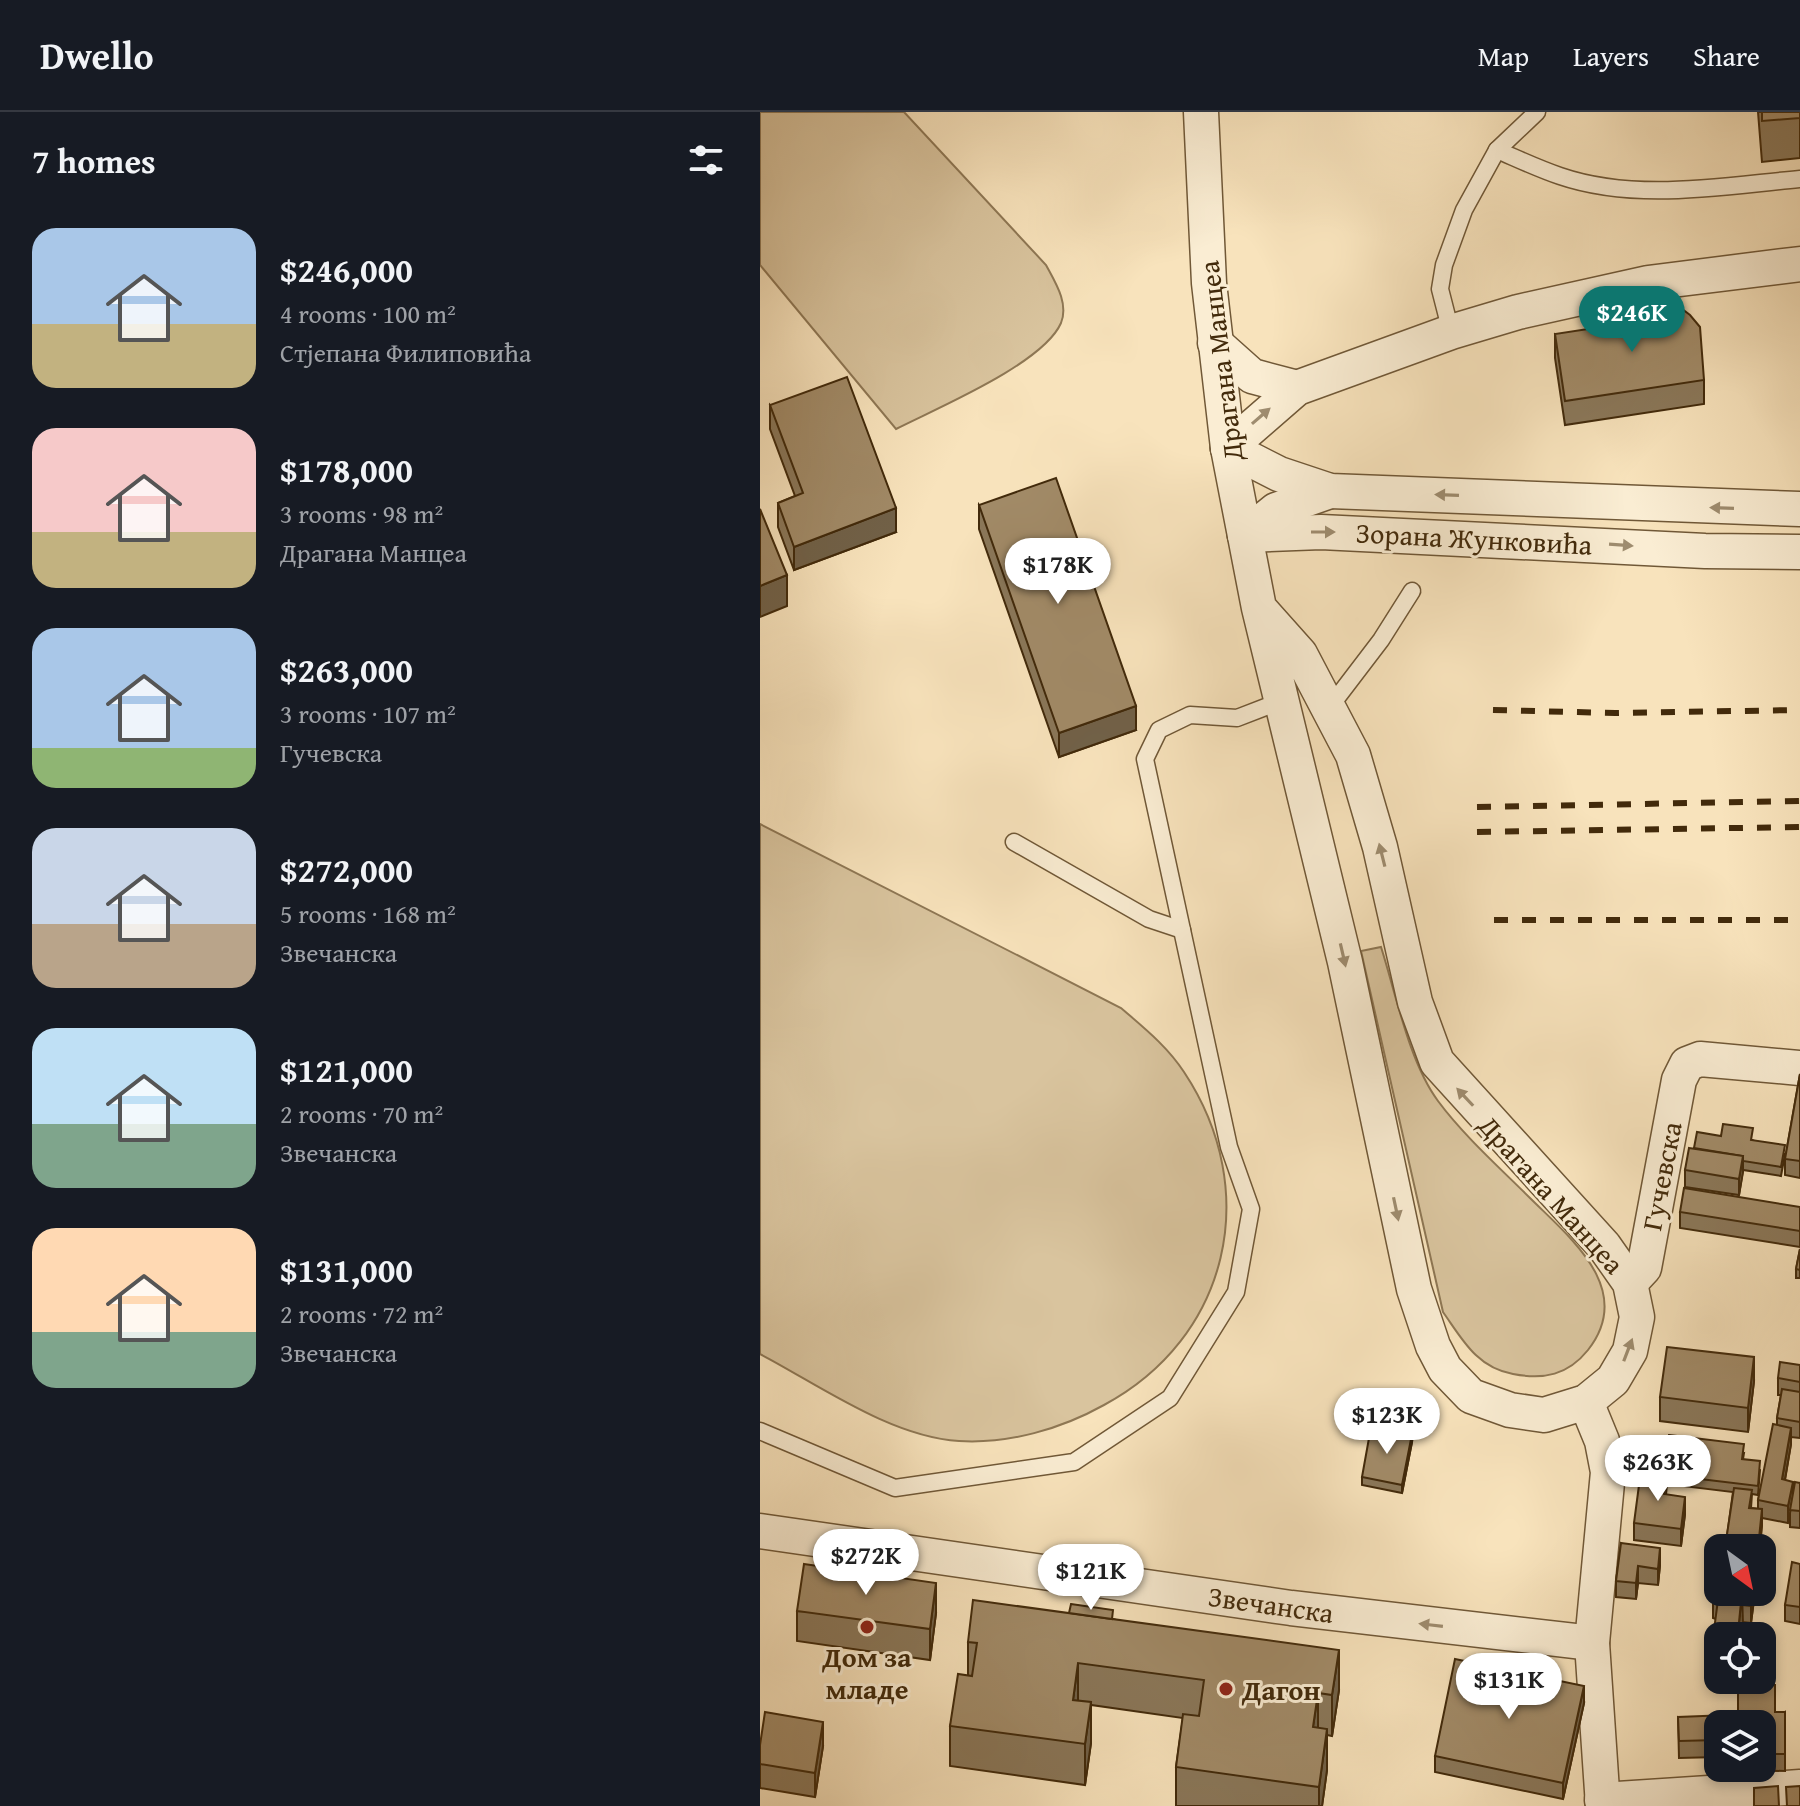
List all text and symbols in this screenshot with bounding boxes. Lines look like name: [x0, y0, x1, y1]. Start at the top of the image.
text: Dwello: [40, 27, 154, 83]
text: Map: [1478, 35, 1529, 76]
text: Layers: [1573, 35, 1649, 76]
text: Share: [1693, 35, 1760, 76]
text: 7 homes: [32, 136, 156, 185]
icon: filters: [684, 138, 728, 182]
text: $246,000: [280, 245, 413, 294]
street label: Драгана Манцеа: [1187, 258, 1253, 464]
icon: home: [96, 260, 192, 356]
pin: $246K: [1576, 286, 1688, 354]
text: $246K: [1597, 292, 1667, 331]
text: 4 rooms · 100 m²: [280, 294, 456, 333]
text: Стјепана Филиповића: [280, 333, 531, 372]
one-way arrow: [1252, 408, 1271, 426]
text: $178,000: [280, 445, 413, 494]
icon: home: [96, 460, 192, 556]
one-way arrow: [1434, 488, 1459, 501]
text: 3 rooms · 98 m²: [280, 494, 443, 533]
one-way arrow: [1709, 501, 1734, 514]
street label: Зорана Жунковића: [1355, 511, 1594, 565]
one-way arrow: [1311, 526, 1336, 538]
text: Драгана Манцеа: [280, 533, 467, 572]
pin: $178K: [1002, 538, 1114, 606]
one-way arrow: [1609, 539, 1634, 552]
text: $178K: [1023, 544, 1093, 583]
text: $263,000: [280, 645, 413, 694]
icon: home: [96, 660, 192, 756]
text: 3 rooms · 107 m²: [280, 694, 456, 733]
text: Гучевска: [280, 733, 382, 772]
one-way arrow: [1375, 842, 1388, 867]
text: $272,000: [280, 845, 413, 894]
icon: home: [96, 860, 192, 956]
text: 5 rooms · 168 m²: [280, 894, 456, 933]
text: Звечанска: [280, 933, 397, 972]
one-way arrow: [1337, 943, 1350, 968]
text: $121,000: [280, 1045, 413, 1094]
icon: home: [96, 1060, 192, 1156]
one-way arrow: [1457, 1088, 1475, 1107]
text: 2 rooms · 70 m²: [280, 1094, 443, 1133]
street label: Драгана Манцеа: [1469, 1105, 1635, 1283]
street label: Гучевска: [1630, 1117, 1692, 1234]
text: Звечанска: [280, 1133, 397, 1172]
one-way arrow: [1390, 1197, 1403, 1222]
text: $131,000: [280, 1245, 413, 1294]
icon: home: [96, 1260, 192, 1356]
text: 2 rooms · 72 m²: [280, 1294, 443, 1333]
text: Звечанска: [280, 1333, 397, 1372]
one-way arrow: [1622, 1338, 1635, 1362]
pin: $123K: [1331, 1388, 1443, 1456]
text: $123K: [1352, 1394, 1422, 1433]
pin: $263K: [1602, 1435, 1714, 1503]
text: $263K: [1623, 1441, 1693, 1480]
pin: $272K: [810, 1529, 922, 1597]
north arrow: [1704, 1534, 1776, 1606]
map controls: [1704, 1534, 1776, 1782]
text: $272K: [831, 1535, 901, 1574]
pin: $121K: [1035, 1544, 1147, 1612]
text: $121K: [1056, 1550, 1126, 1589]
street label: Звечанска: [1206, 1575, 1337, 1633]
marker: Дом за младе: [858, 1618, 876, 1636]
one-way arrow: [1418, 1618, 1443, 1631]
button: locate: [1704, 1622, 1776, 1694]
place label: Дом за младе: [821, 1636, 912, 1709]
pin: $131K: [1453, 1653, 1565, 1721]
text: $131K: [1474, 1659, 1544, 1698]
place label: Дагон: [1241, 1669, 1321, 1710]
marker: Дагон: [1217, 1680, 1235, 1698]
button: layers: [1704, 1710, 1776, 1782]

